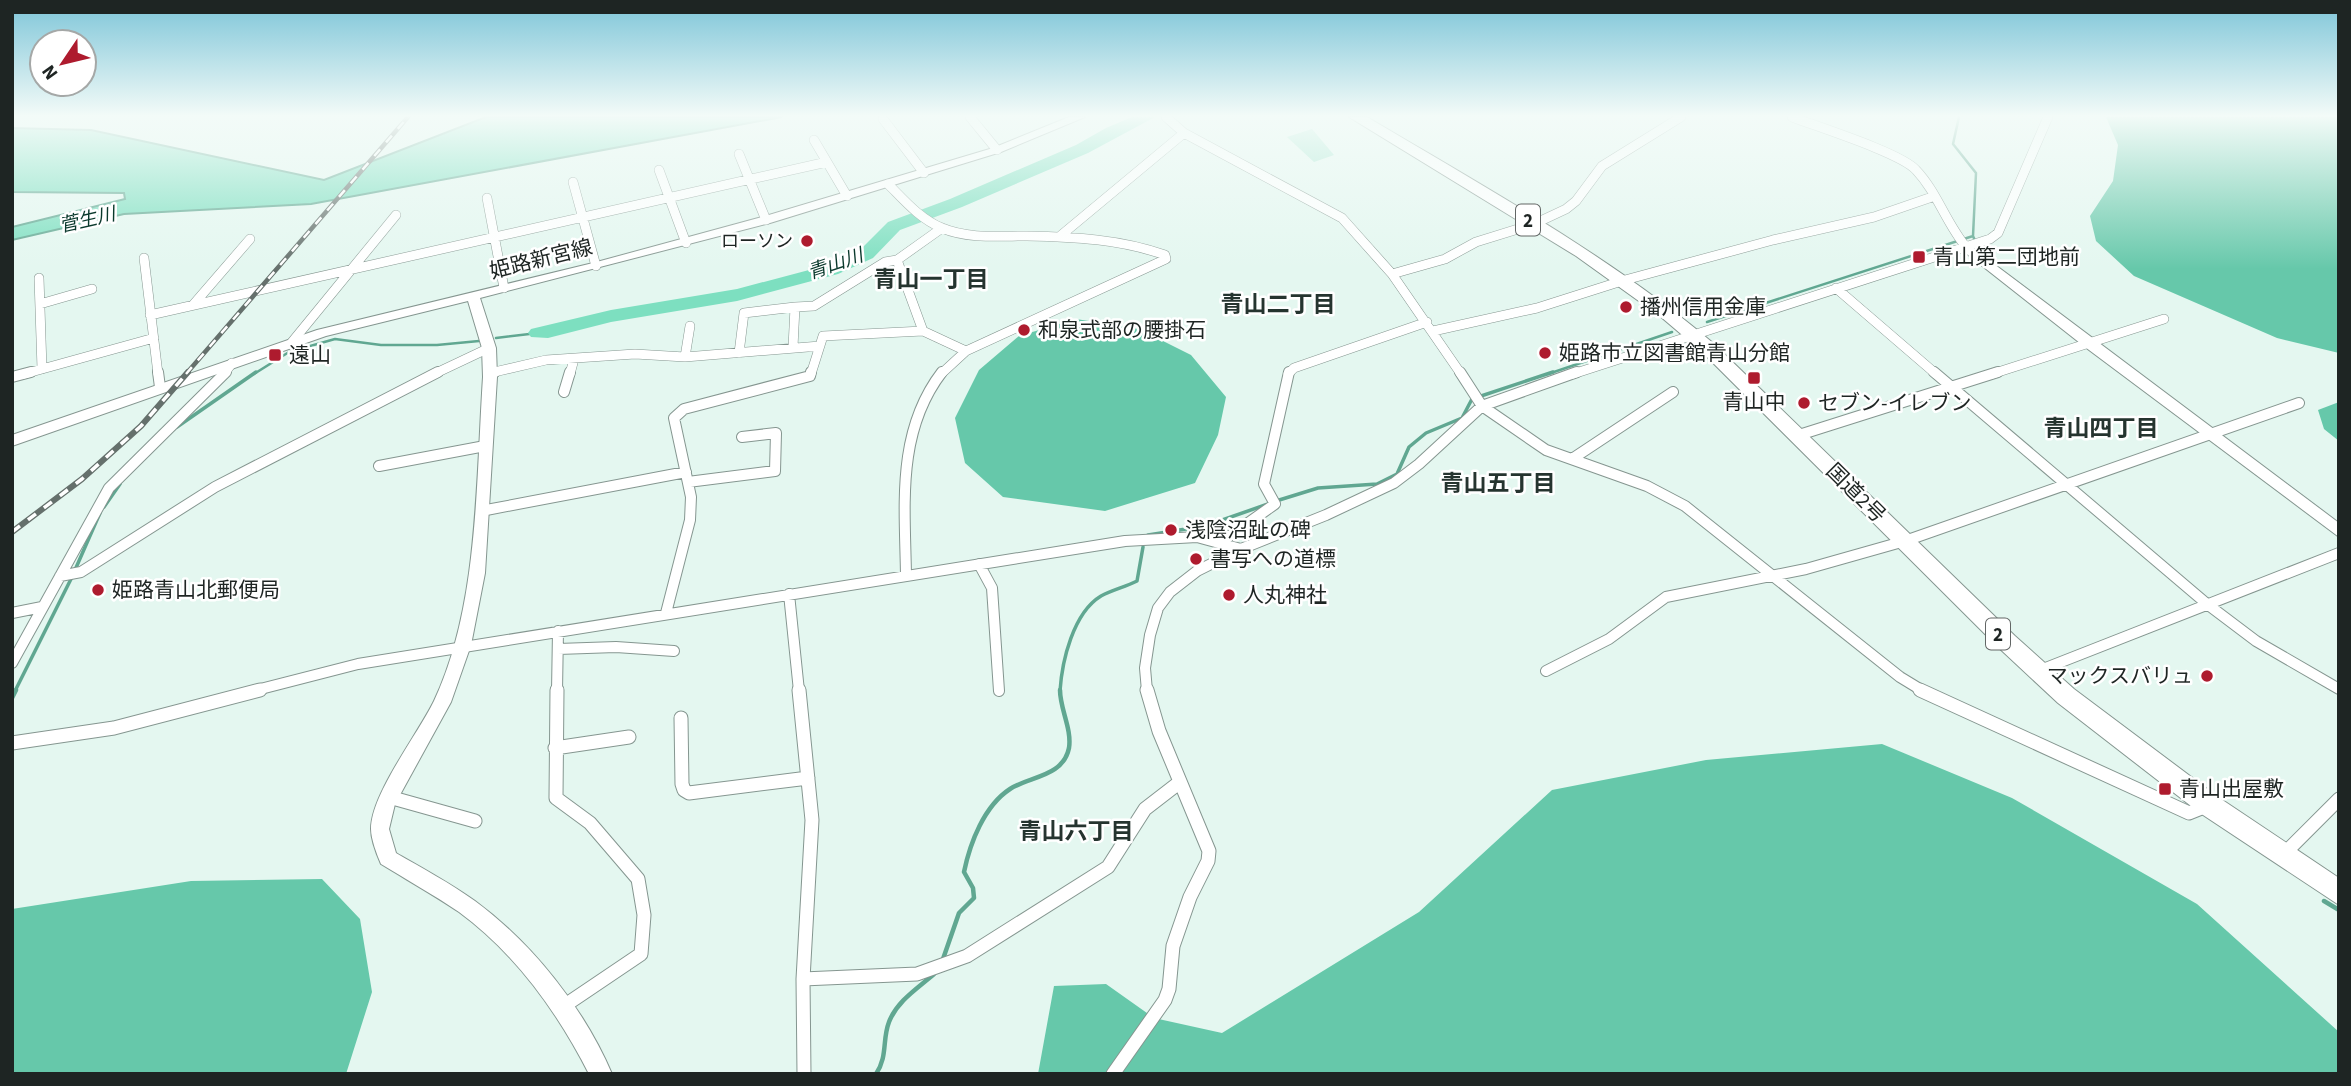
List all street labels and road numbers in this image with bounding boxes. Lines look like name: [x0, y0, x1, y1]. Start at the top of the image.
road number: 2: [1516, 204, 1540, 235]
street label: 姫路新宮線: [486, 232, 596, 286]
street label: 国道2号: [1819, 456, 1893, 530]
road number: 2: [1986, 618, 2010, 650]

